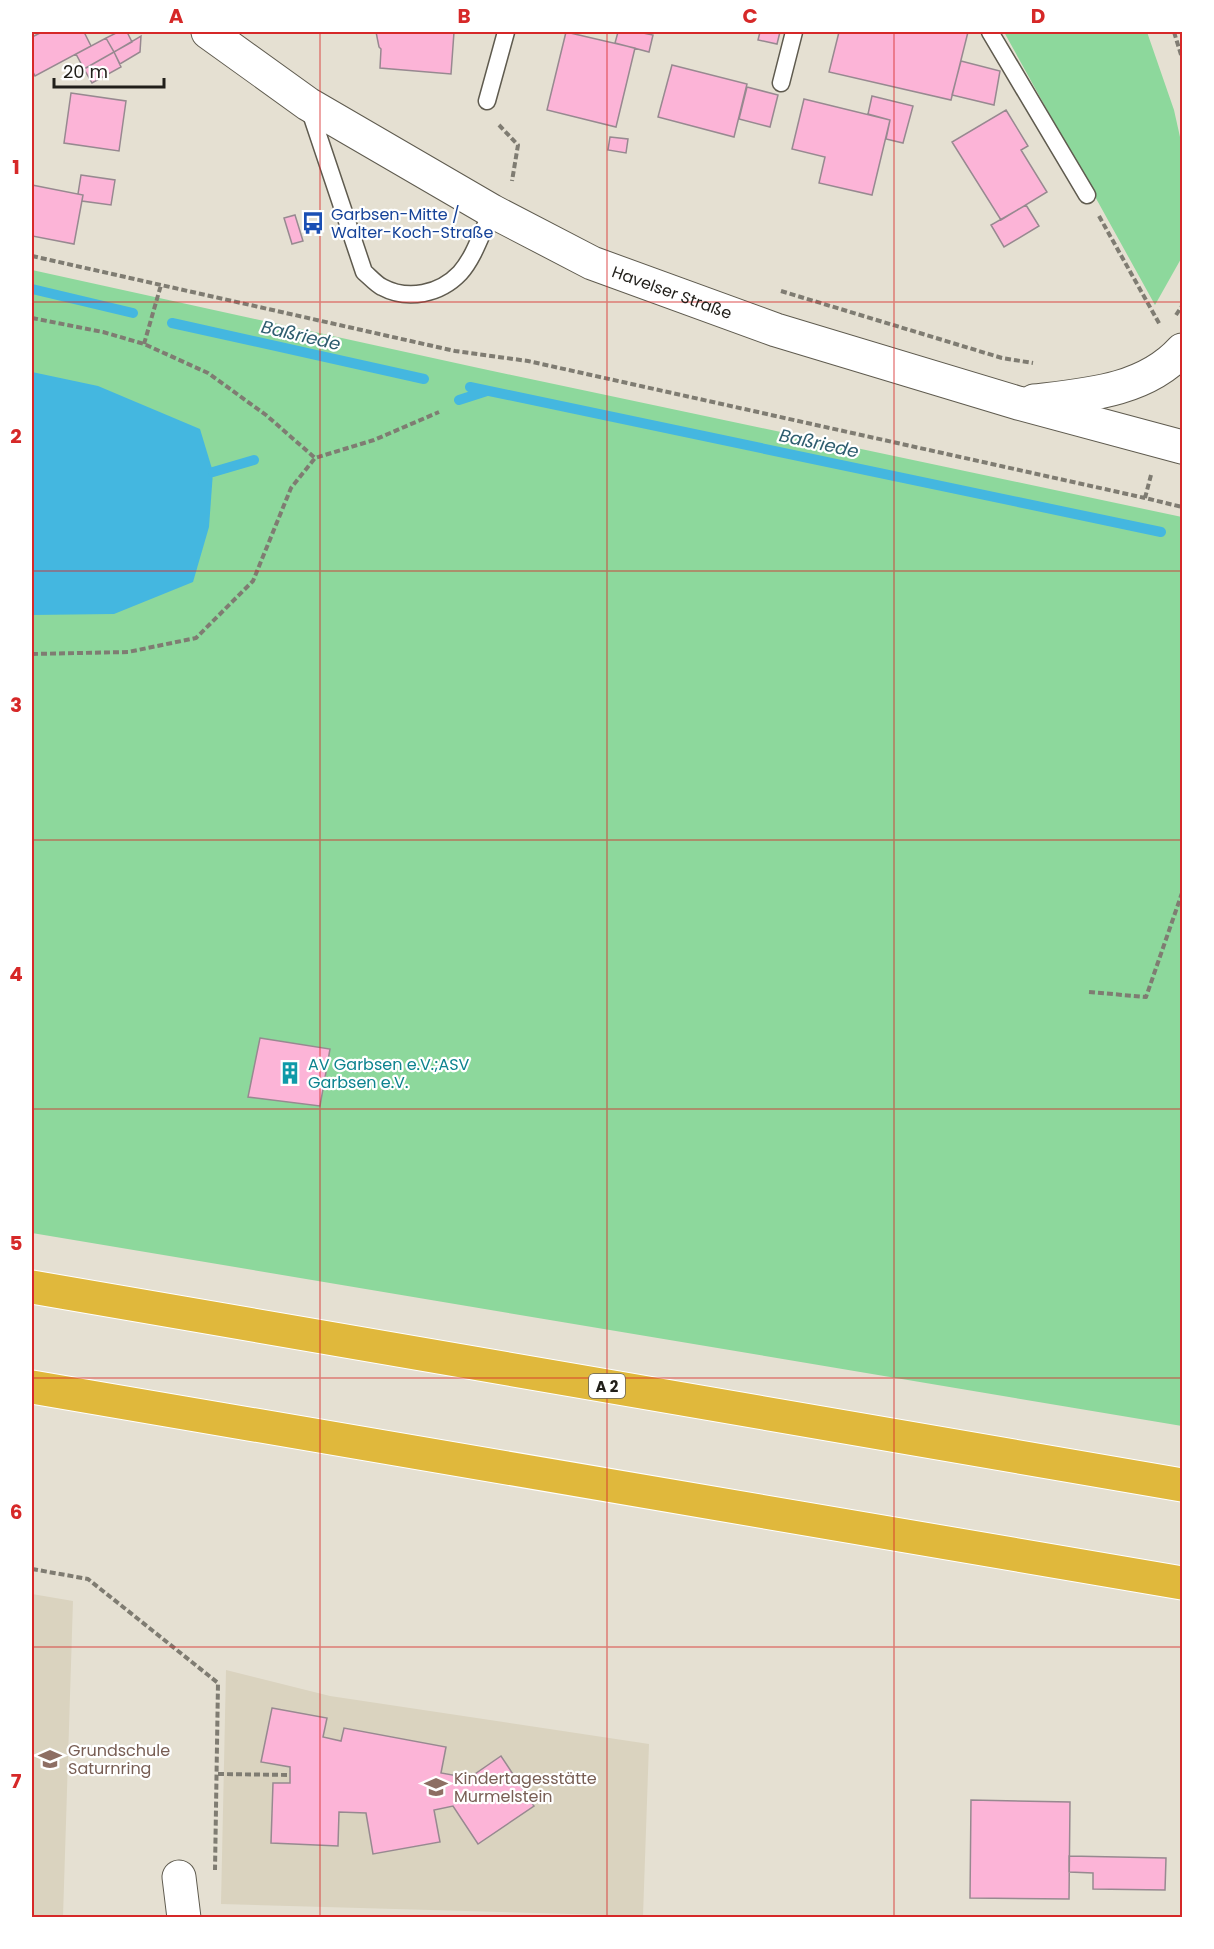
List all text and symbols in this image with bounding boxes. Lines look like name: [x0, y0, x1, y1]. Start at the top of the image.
text: A: [169, 2, 184, 30]
text: B: [457, 2, 471, 30]
text: C: [742, 2, 758, 30]
text: D: [1031, 2, 1045, 30]
scale bar: [54, 51, 164, 89]
text: 20 m: [63, 59, 108, 84]
text: 1: [12, 153, 20, 181]
place label: Garbsen-Mitte / Walter-Koch-Straße: [331, 203, 493, 244]
bus stop icon: Garbsen-Mitte / Walter-Koch-Straße: [300, 210, 326, 236]
street label: Havelser Straße: [609, 260, 735, 325]
water label: Baßriede: [259, 314, 343, 356]
text: 2: [10, 422, 22, 450]
water label: Baßriede: [777, 422, 861, 464]
text: 3: [10, 691, 22, 719]
text: 4: [9, 960, 23, 988]
place label: AV Garbsen e.V.;ASV Garbsen e.V.: [308, 1053, 470, 1094]
building icon: AV Garbsen e.V.;ASV Garbsen e.V.: [277, 1060, 303, 1086]
text: 5: [10, 1229, 23, 1257]
road number: A 2: [589, 1374, 625, 1398]
text: 6: [10, 1498, 22, 1526]
place label: Grundschule Saturnring: [68, 1739, 170, 1780]
school or university icon: Grundschule Saturnring: [37, 1746, 63, 1772]
text: 7: [11, 1767, 22, 1795]
place label: Kindertagesstätte Murmelstein: [454, 1767, 597, 1808]
school or university icon: Kindertagesstätte Murmelstein: [423, 1774, 449, 1800]

